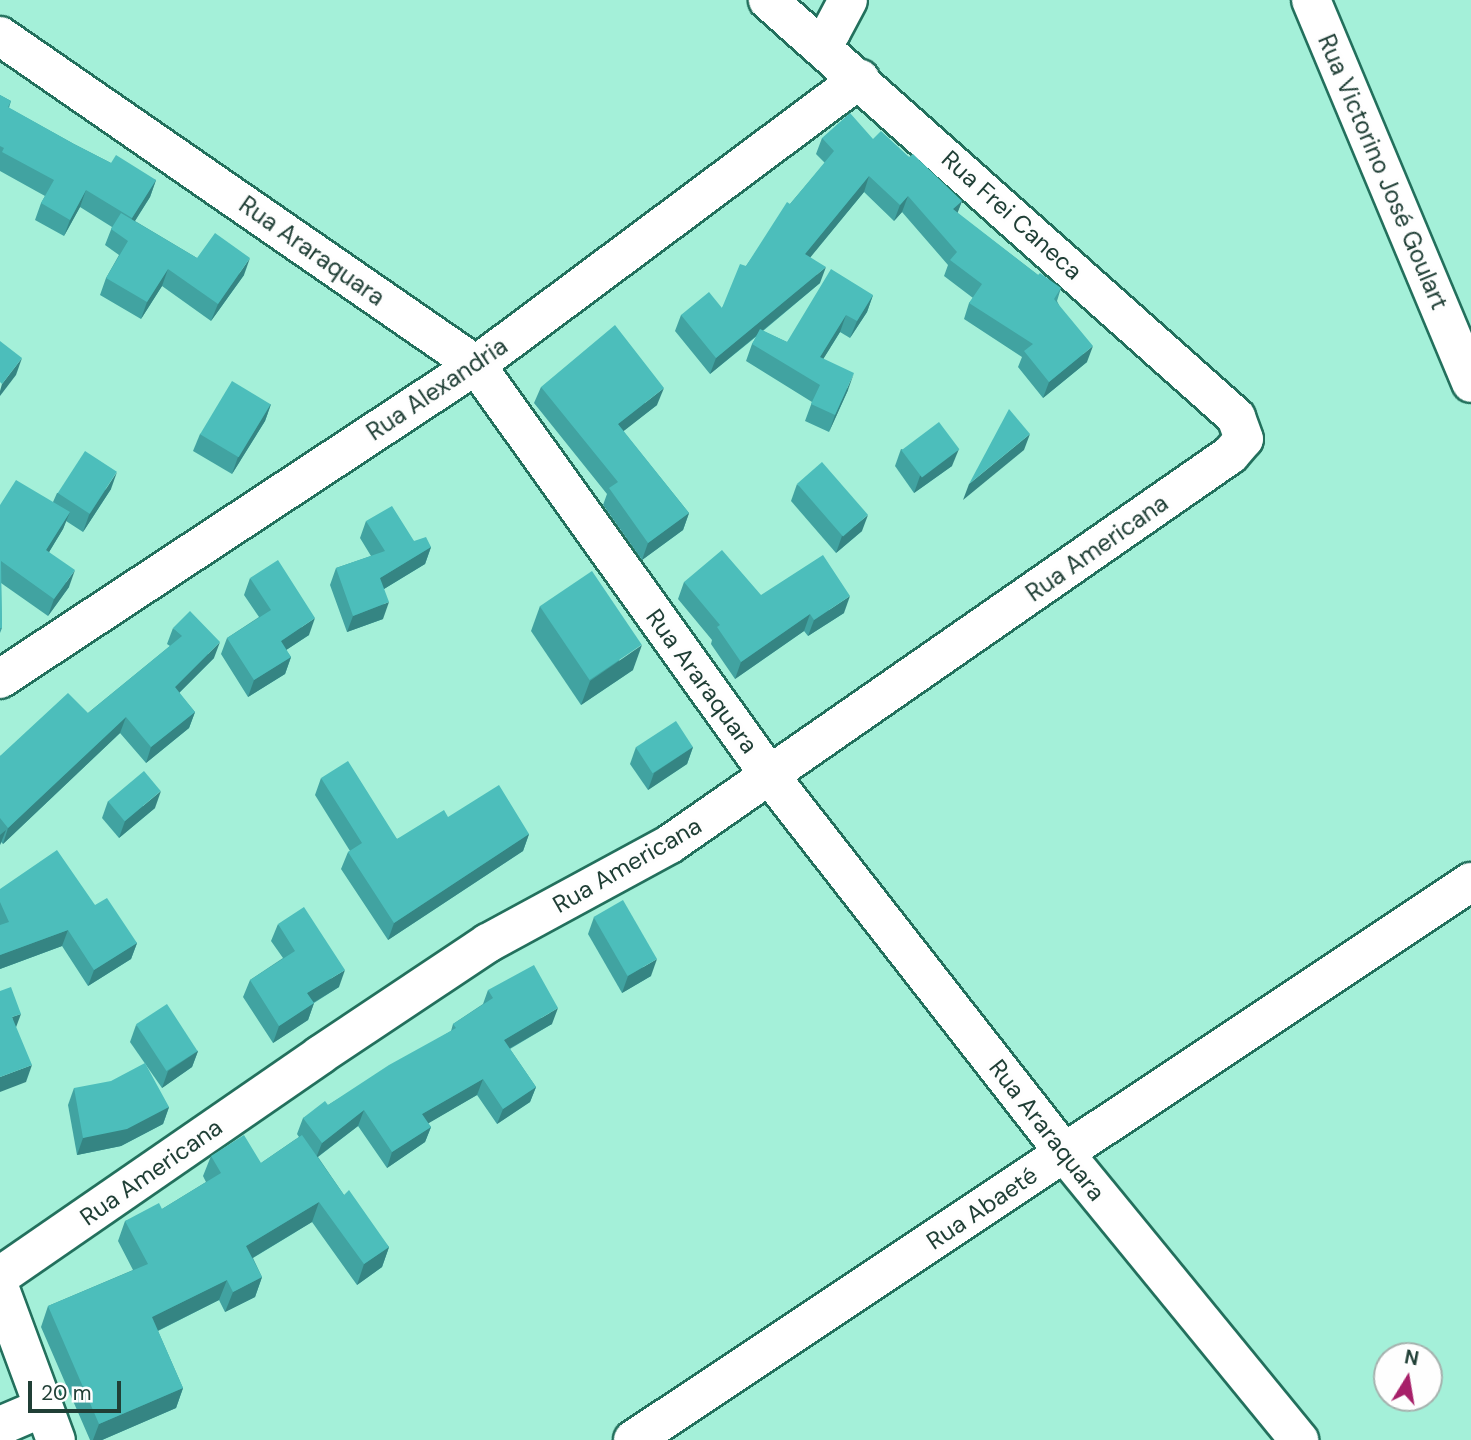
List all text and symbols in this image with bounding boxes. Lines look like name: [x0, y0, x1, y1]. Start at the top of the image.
street label: Rua Victorino José Goulart: [1312, 30, 1454, 314]
street label: Rua Frei Caneca: [936, 144, 1088, 286]
street label: Rua Araraquara: [234, 190, 390, 312]
street label: Rua Alexandria: [361, 331, 513, 447]
street label: Rua Americana: [1020, 488, 1174, 608]
street label: Rua Araraquara: [640, 603, 764, 759]
street label: Rua Americana: [548, 811, 706, 919]
street label: Rua Araraquara: [983, 1054, 1111, 1206]
street label: Rua Americana: [74, 1112, 228, 1232]
street label: Rua Abaeté: [921, 1160, 1043, 1256]
north arrow: [1373, 1342, 1443, 1412]
text: N: [1403, 1344, 1421, 1371]
scale bar: [32, 1366, 124, 1410]
text: 20 m: [41, 1379, 92, 1407]

